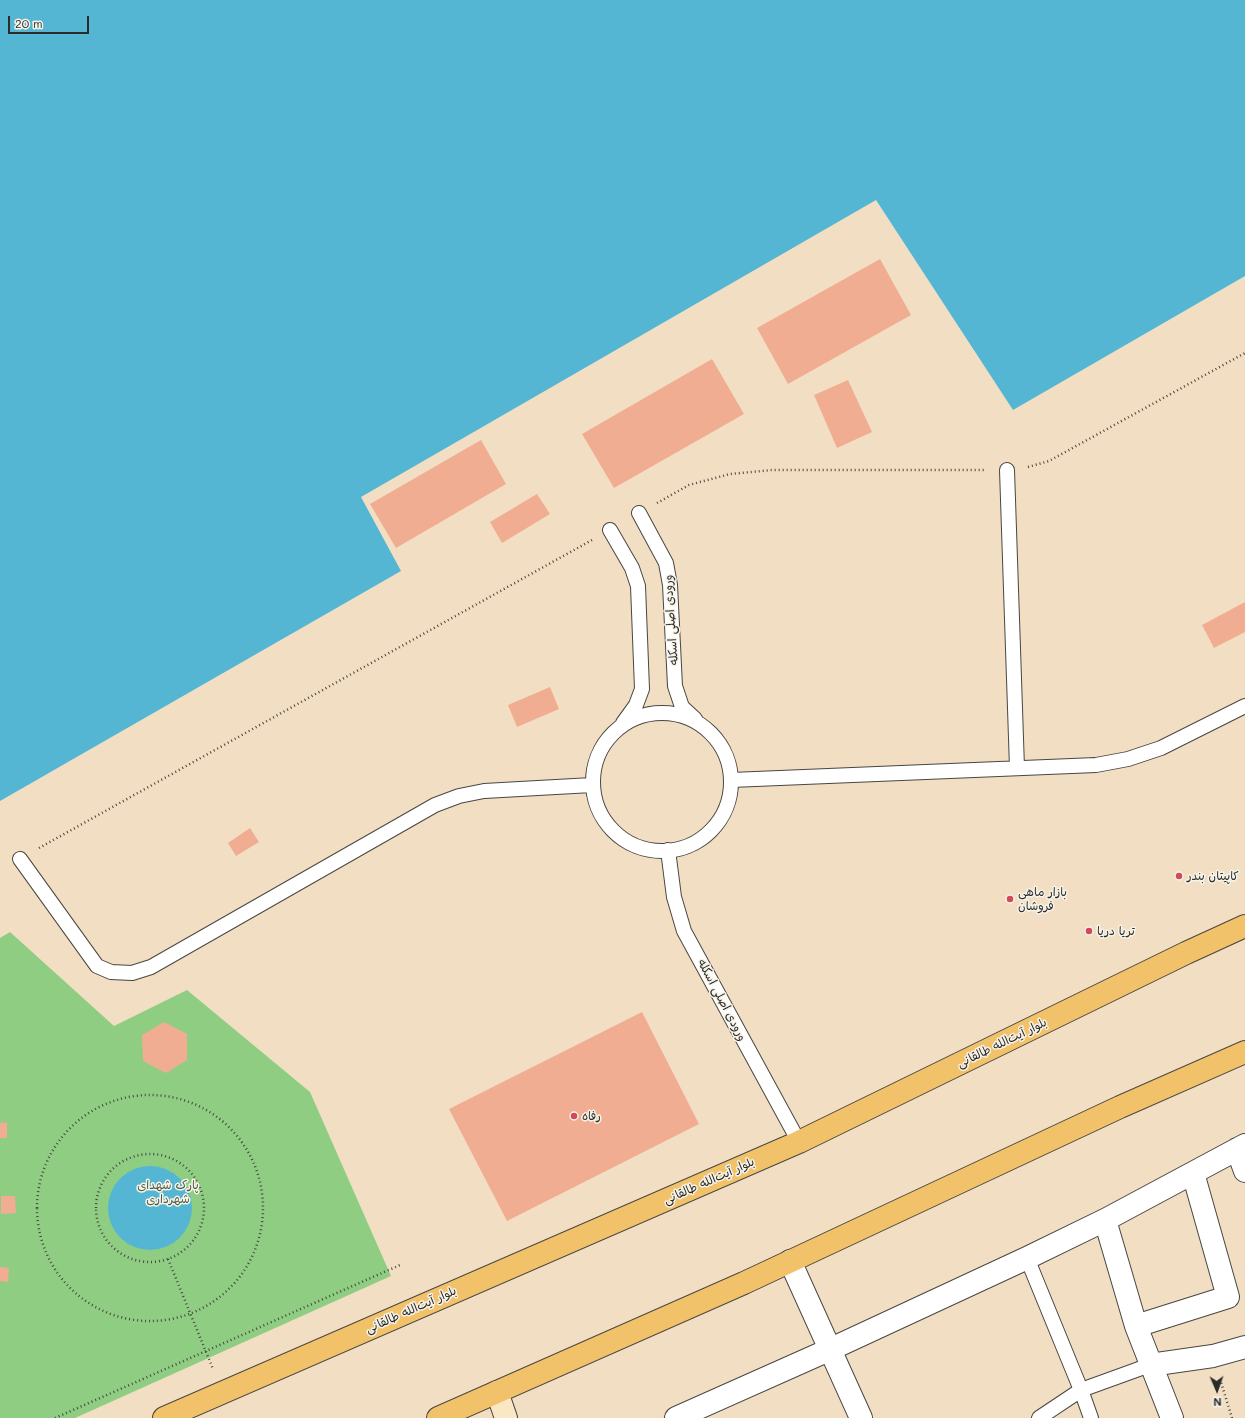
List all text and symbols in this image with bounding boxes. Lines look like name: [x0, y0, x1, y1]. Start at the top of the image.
scale bar: [10, 8, 91, 34]
text: 20 m: [15, 15, 43, 31]
street label: ورودی اصلی اسکله: [661, 574, 681, 666]
place label: کاپیتان بندر: [1187, 869, 1239, 883]
marker: کاپیتان بندر: [1174, 871, 1184, 881]
place label: بازار ماهی فروشان: [1018, 885, 1067, 913]
marker: بازار ماهی فروشان: [1005, 894, 1015, 904]
place label: تریا دریا: [1097, 924, 1135, 938]
marker: تریا دریا: [1084, 926, 1094, 936]
street label: ورودی اصلی اسکله: [694, 957, 750, 1043]
street label: بلوار آیت‌الله طالقانی: [955, 1015, 1049, 1071]
place label: رفاه: [582, 1109, 601, 1123]
marker: رفاه: [569, 1111, 579, 1121]
street label: بلوار آیت‌الله طالقانی: [661, 1154, 757, 1208]
park label: پارک شهدای شهرداری: [137, 1178, 199, 1206]
street label: بلوار آیت‌الله طالقانی: [363, 1283, 459, 1337]
north arrow: [1197, 1370, 1237, 1410]
text: N: [1213, 1395, 1222, 1410]

